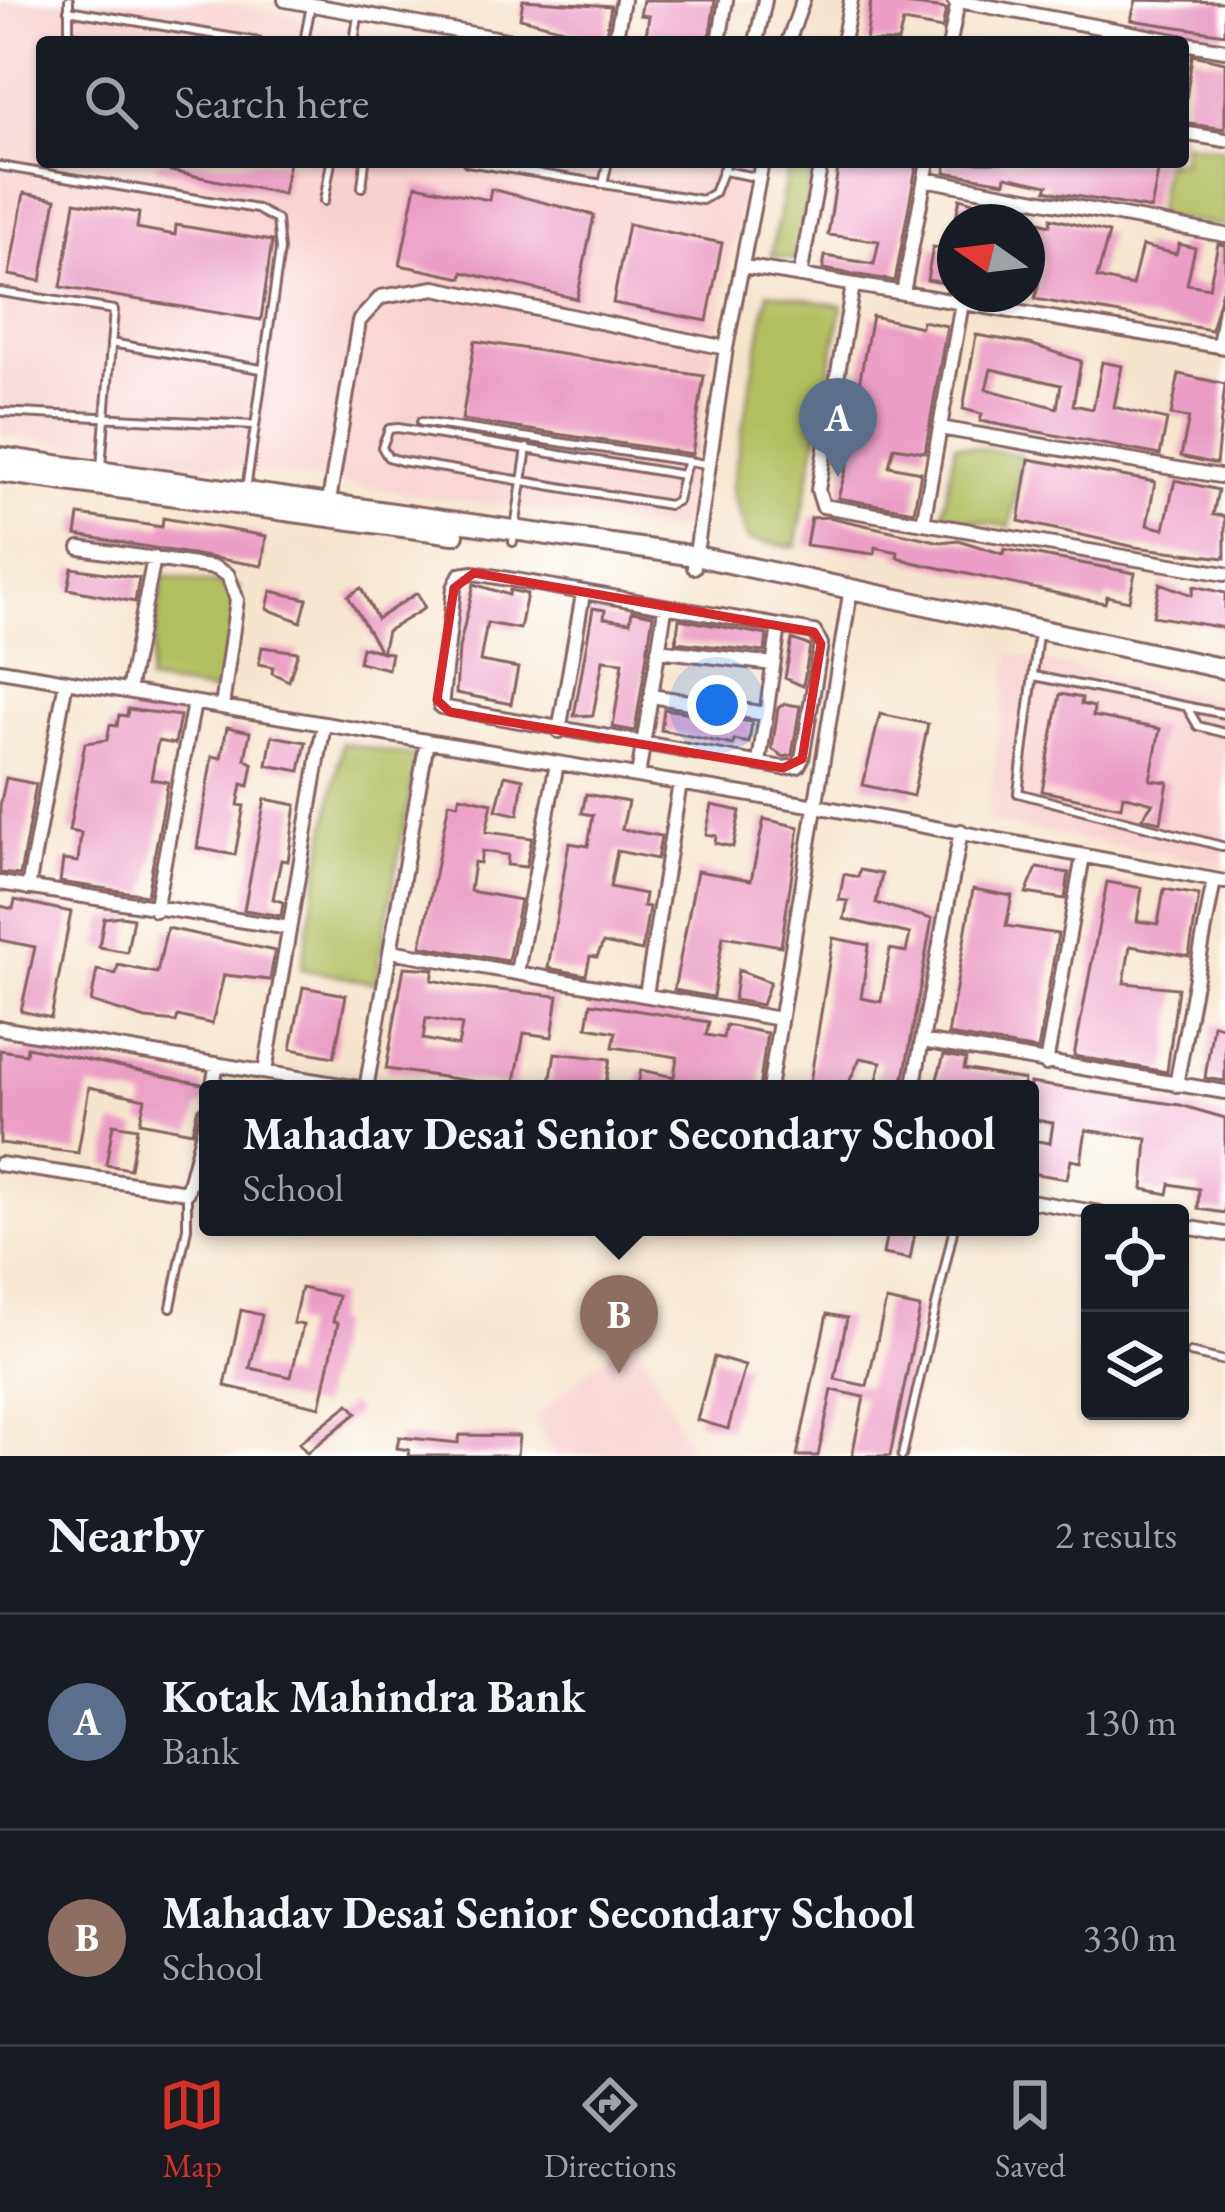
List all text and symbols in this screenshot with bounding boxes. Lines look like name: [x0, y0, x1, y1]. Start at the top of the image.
search box: [36, 36, 1189, 168]
icon: search: [78, 69, 144, 135]
text: Search here: [174, 73, 369, 131]
north arrow: [937, 204, 1045, 312]
pin: A: [799, 378, 877, 477]
your location: [687, 675, 747, 735]
popup: [199, 1080, 1039, 1236]
text: Mahadav Desai Senior Secondary School: [242, 1104, 996, 1162]
text: School: [242, 1162, 344, 1213]
map controls: [1081, 1204, 1189, 1420]
button: locate: [1081, 1204, 1189, 1312]
pin: B: [580, 1275, 658, 1374]
button: layers: [1081, 1312, 1189, 1420]
text: Nearby: [48, 1501, 204, 1567]
text: 2 results: [1055, 1509, 1177, 1560]
text: Kotak Mahindra Bank: [162, 1667, 585, 1725]
text: A: [73, 1696, 101, 1747]
text: 130 m: [1083, 1696, 1177, 1747]
text: Bank: [162, 1725, 239, 1776]
text: Mahadav Desai Senior Secondary School: [162, 1883, 915, 1941]
text: B: [75, 1912, 99, 1963]
text: 330 m: [1083, 1912, 1177, 1963]
text: School: [162, 1941, 263, 1992]
tab: Map: [159, 2072, 225, 2187]
tab: Directions: [544, 2072, 677, 2187]
tab: Saved: [995, 2072, 1066, 2187]

